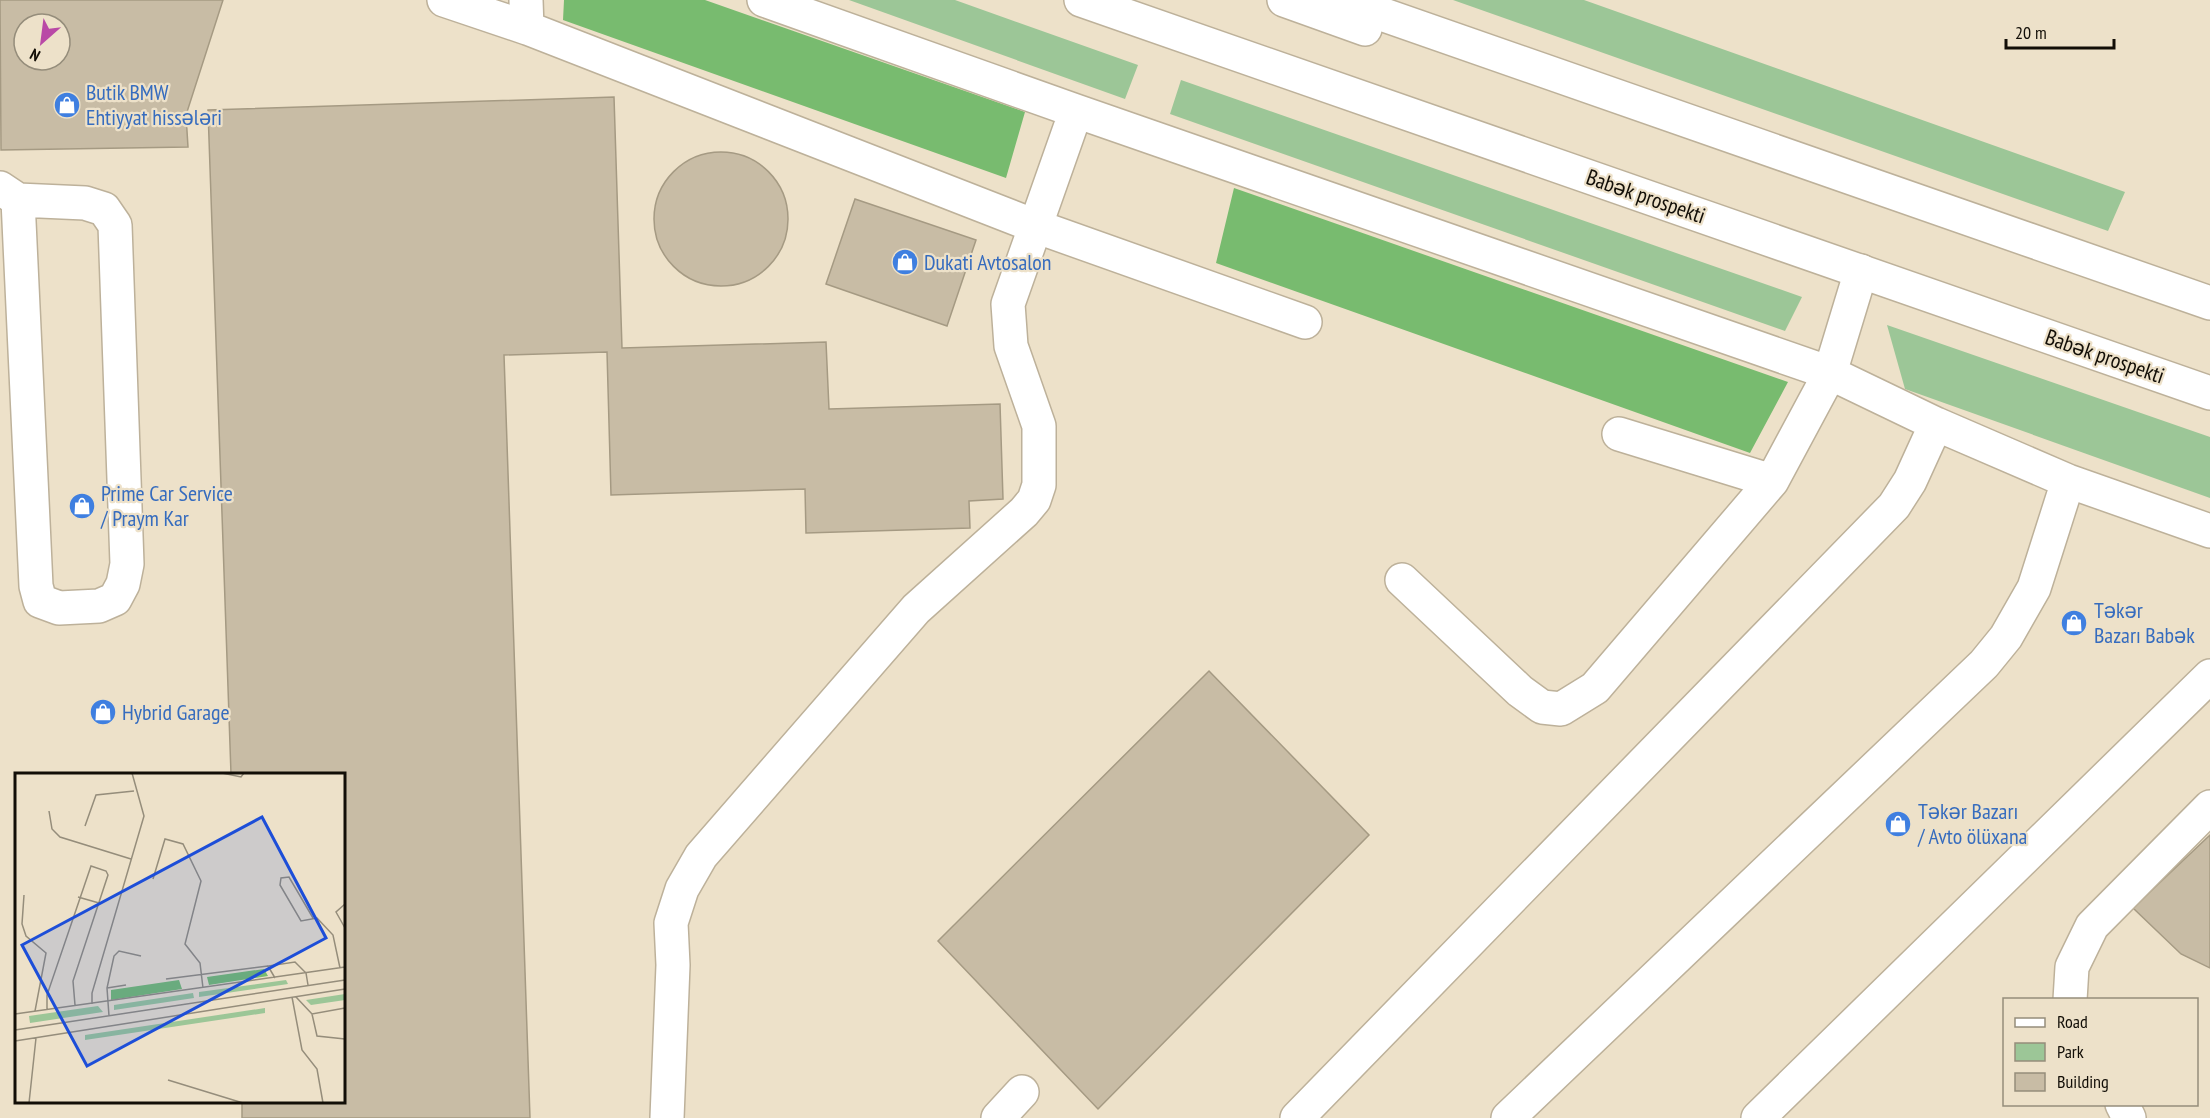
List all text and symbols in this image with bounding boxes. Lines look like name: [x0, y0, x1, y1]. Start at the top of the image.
north arrow: [12, 12, 72, 72]
scale bar: [2006, 12, 2114, 50]
text: 20 m: [2015, 21, 2047, 44]
text: N: [26, 44, 43, 66]
place label: Butik BMW Ehtiyyat hissələri: [86, 78, 222, 131]
shop icon: Butik BMW Ehtiyyat hissələri: [52, 90, 82, 120]
street label: Babək prospekti: [1583, 163, 1709, 229]
shop icon: Dukati Avtosalon: [890, 247, 920, 277]
place label: Dukati Avtosalon: [924, 248, 1052, 276]
street label: Babək prospekti: [2042, 323, 2168, 389]
place label: Prime Car Service / Praym Kar: [100, 479, 233, 532]
shop icon: Prime Car Service / Praym Kar: [67, 491, 97, 521]
place label: Təkər Bazarı Babək: [2094, 596, 2195, 649]
shop icon: Təkər Bazarı Babək: [2059, 608, 2089, 638]
shop icon: Hybrid Garage: [88, 697, 118, 727]
place label: Hybrid Garage: [122, 698, 230, 726]
inset map: [15, 773, 345, 1103]
place label: Təkər Bazarı / Avto ölüxana: [1917, 797, 2027, 850]
shop icon: Təkər Bazarı / Avto ölüxana: [1883, 809, 1913, 839]
legend: [2003, 998, 2198, 1106]
text: Road: [2057, 1010, 2088, 1033]
text: Park: [2057, 1040, 2084, 1063]
text: Building: [2057, 1070, 2109, 1093]

